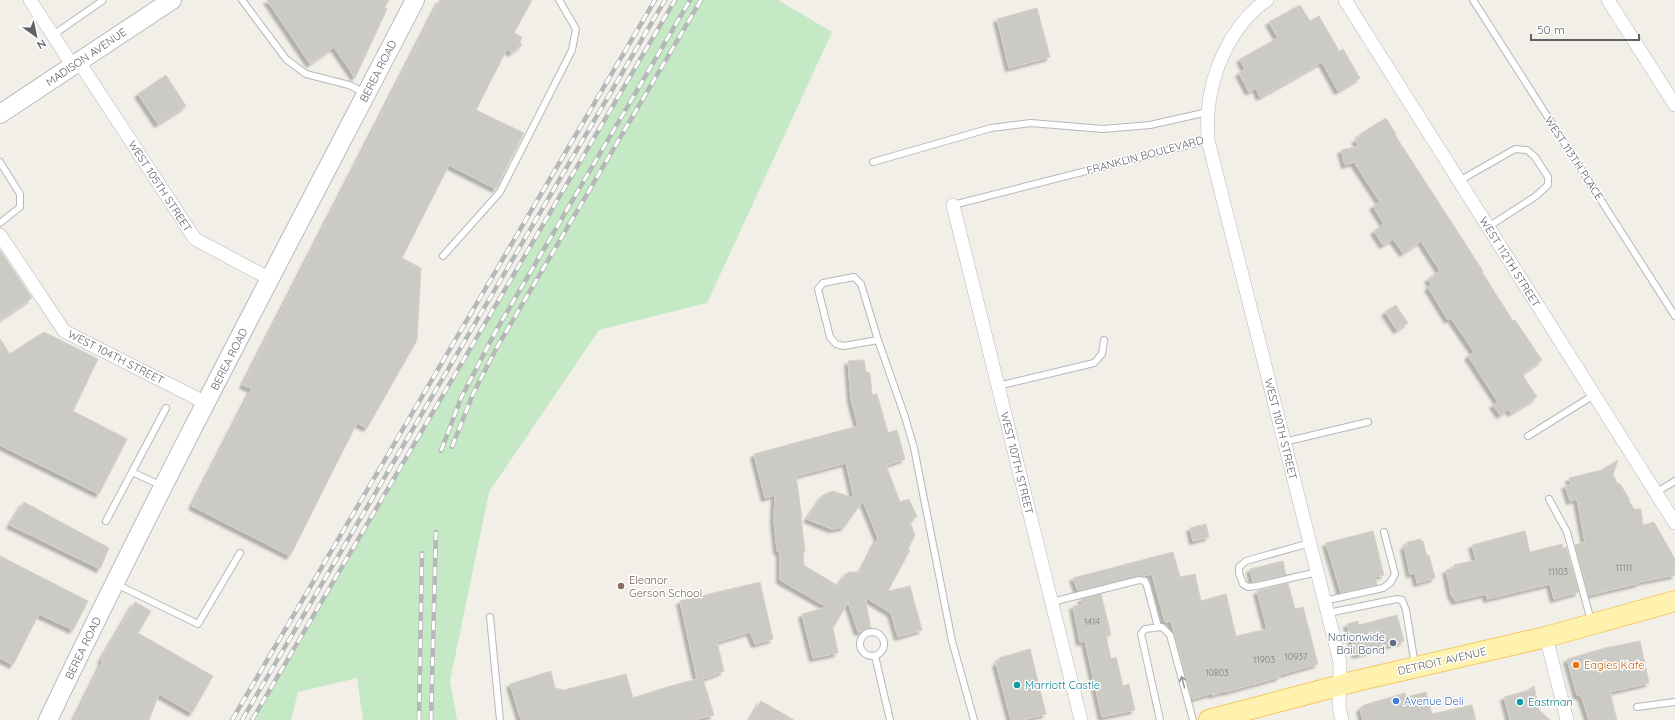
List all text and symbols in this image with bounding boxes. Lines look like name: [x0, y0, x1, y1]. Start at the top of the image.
north arrow: [16, 16, 56, 56]
scale bar: [1531, 16, 1639, 42]
text: 50 m: [1537, 22, 1565, 37]
street label: MADISON AVENUE: [43, 25, 129, 89]
street label: BEREA ROAD: [356, 38, 400, 104]
street label: WEST 113TH PLACE: [1542, 113, 1606, 203]
street label: FRANKLIN BOULEVARD: [1085, 133, 1205, 177]
street label: WEST 105TH STREET: [125, 138, 195, 235]
street label: WEST 112TH STREET: [1477, 214, 1544, 310]
street label: BEREA ROAD: [207, 326, 251, 392]
street label: WEST 104TH STREET: [66, 327, 167, 387]
street label: WEST 110TH STREET: [1262, 377, 1300, 482]
street label: WEST 107TH STREET: [997, 410, 1037, 516]
house number: 11111: [1616, 562, 1632, 573]
house number: 11103: [1548, 566, 1568, 577]
place label: Eleanor Gerson School: [629, 573, 702, 600]
marker: Eleanor Gerson School: [616, 581, 626, 591]
street label: BEREA ROAD: [62, 614, 104, 682]
house number: 1414: [1084, 616, 1100, 627]
place label: Nationwide Bail Bond: [1328, 630, 1385, 657]
marker: Nationwide Bail Bond: [1388, 638, 1398, 648]
street label: DETROIT AVENUE: [1396, 644, 1488, 678]
house number: 10937: [1284, 651, 1308, 662]
house number: 11903: [1253, 654, 1275, 665]
place label: Eagles Kafe: [1584, 658, 1644, 672]
marker: Eagles Kafe: [1571, 660, 1581, 670]
house number: 10803: [1205, 667, 1229, 678]
one-way arrow: [1179, 676, 1186, 689]
place label: Marriott Castle: [1025, 678, 1100, 692]
marker: Marriott Castle: [1012, 680, 1022, 690]
place label: Avenue Deli: [1404, 694, 1464, 708]
place label: Eastman: [1528, 695, 1573, 709]
marker: Avenue Deli: [1391, 696, 1401, 706]
marker: Eastman: [1515, 697, 1525, 707]

